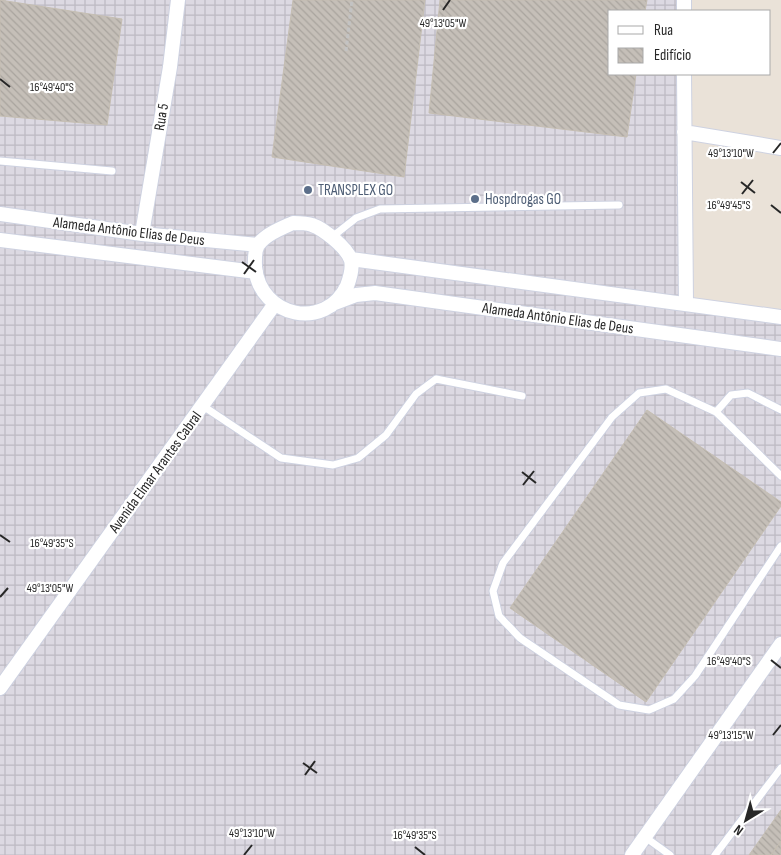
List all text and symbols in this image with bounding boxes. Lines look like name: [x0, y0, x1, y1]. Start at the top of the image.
legend: [608, 10, 771, 75]
text: 49°13'05"W: [420, 16, 466, 31]
text: Rua: [654, 21, 673, 40]
text: Edifício: [654, 46, 691, 65]
text: 16°49'40"S: [30, 80, 74, 95]
street label: Rua 5: [150, 102, 173, 132]
text: 49°13'10"W: [708, 146, 754, 161]
place label: TRANSPLEX GO: [318, 181, 393, 200]
marker: TRANSPLEX GO: [302, 184, 314, 196]
place label: Hospdrogas GO: [485, 190, 561, 209]
marker: Hospdrogas GO: [469, 193, 481, 205]
text: 16°49'45"S: [707, 198, 751, 213]
street label: Alameda Antônio Elias de Deus: [51, 213, 206, 250]
street label: Alameda Antônio Elias de Deus: [480, 298, 635, 339]
street label: Avenida Elmar Arantes Cabral: [104, 408, 206, 538]
text: 16°49'35"S: [30, 536, 74, 551]
text: 49°13'05"W: [27, 581, 73, 596]
text: 16°49'40"S: [707, 654, 751, 669]
text: 49°13'15"W: [708, 728, 754, 743]
north arrow: [721, 795, 771, 845]
text: N: [730, 821, 747, 839]
text: 49°13'10"W: [229, 826, 275, 841]
text: 16°49'35"S: [393, 828, 437, 843]

